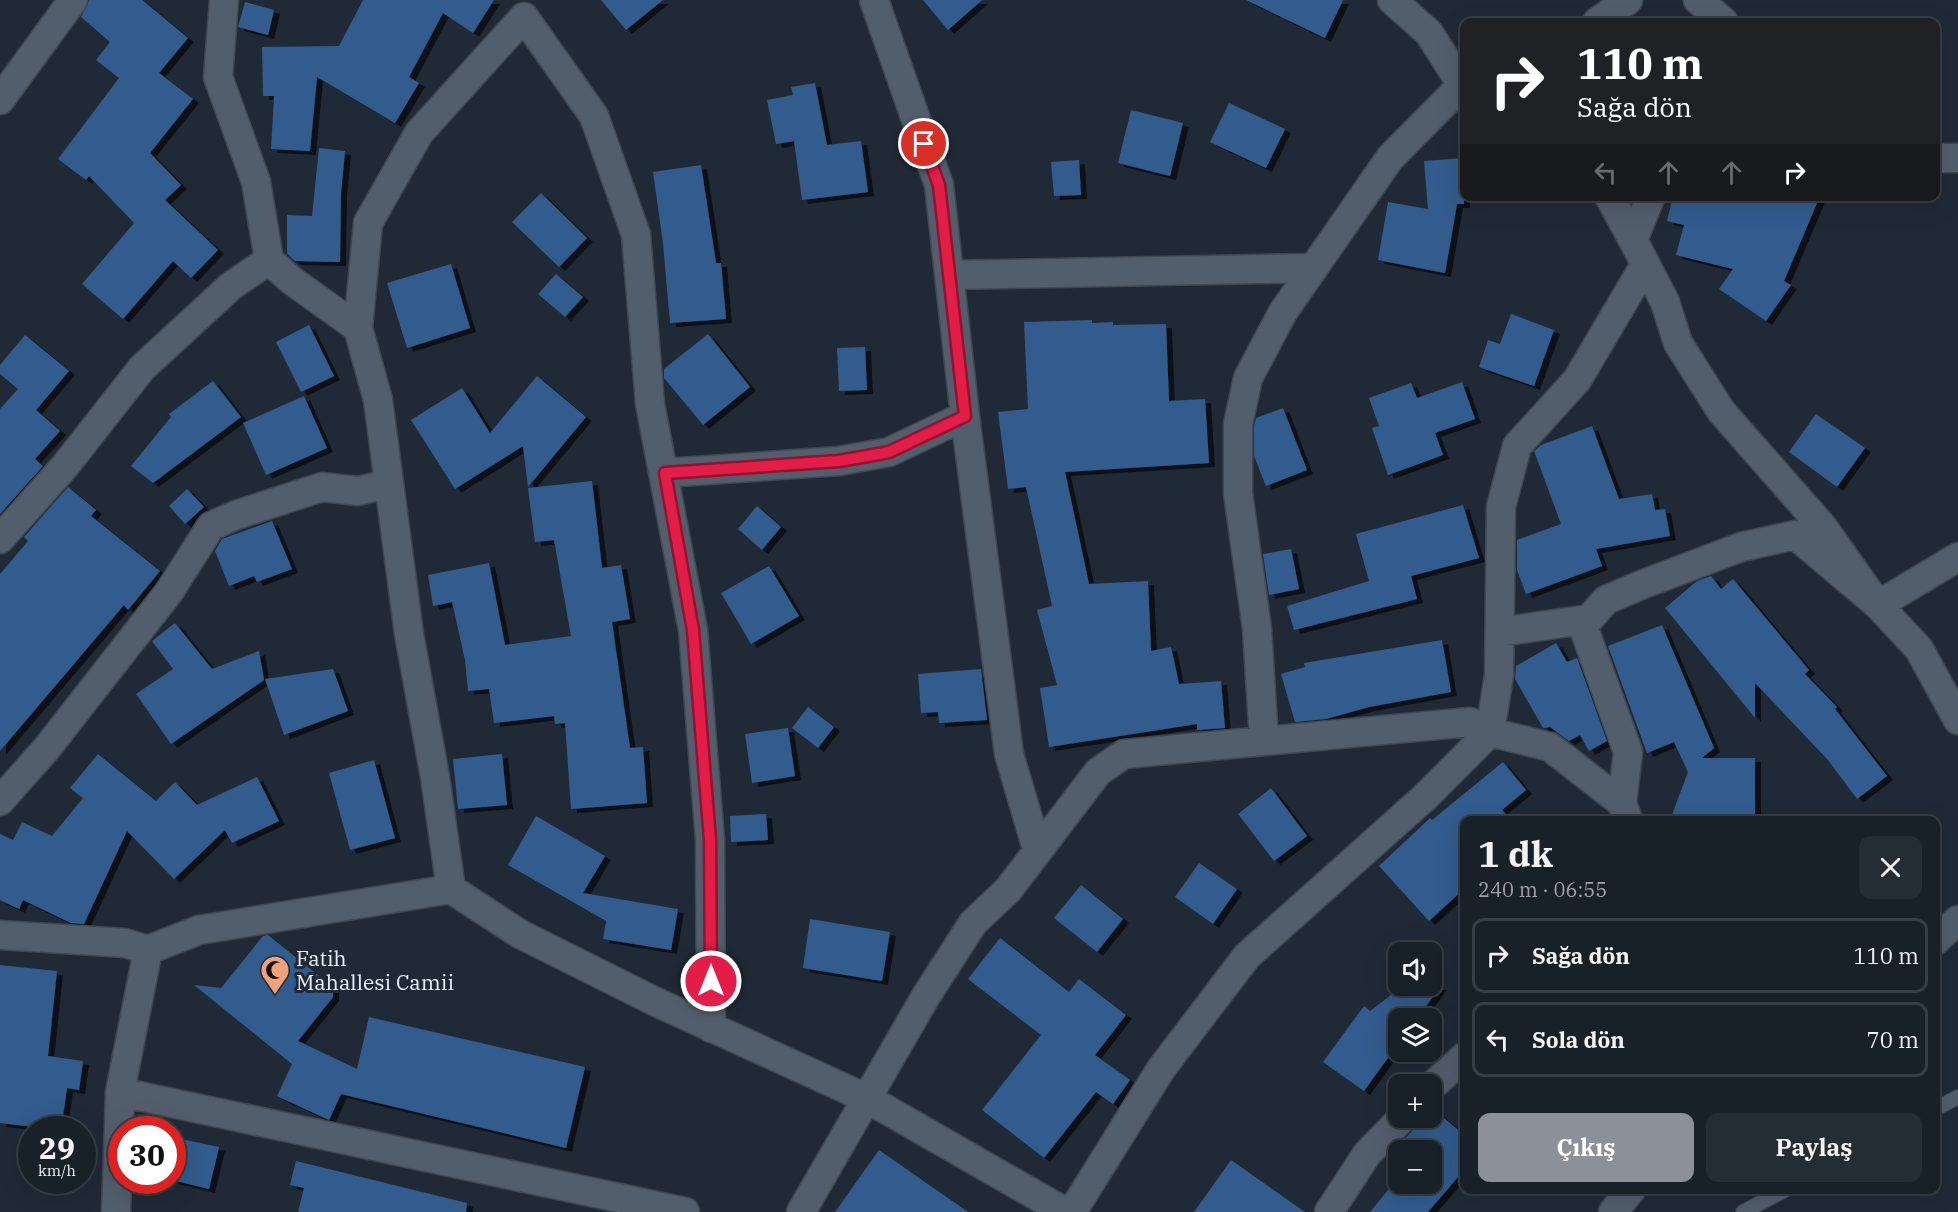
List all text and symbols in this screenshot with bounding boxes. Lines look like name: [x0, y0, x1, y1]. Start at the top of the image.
text: 110 m: [1577, 36, 1703, 91]
icon: right: [1478, 42, 1556, 120]
text: Sağa dön: [1577, 89, 1692, 124]
pin: [898, 118, 949, 169]
icon: arrive: [907, 127, 940, 160]
icon: left: [1589, 156, 1622, 189]
icon: ahead: [1652, 156, 1685, 189]
icon: ahead: [1715, 156, 1748, 189]
icon: right: [1778, 156, 1811, 189]
text: 1 dk: [1478, 830, 1553, 877]
button: close: [1859, 836, 1922, 899]
text: 240 m · 06:55: [1478, 876, 1607, 903]
icon: right: [1481, 939, 1514, 972]
text: Sağa dön: [1532, 941, 1630, 970]
text: 110 m: [1853, 941, 1919, 970]
map controls: [1388, 942, 1442, 1194]
button: sound: [1388, 942, 1442, 996]
place label: Fatih Mahallesi Camii: [296, 944, 454, 996]
position arrow: [679, 949, 743, 1013]
mosque icon: Fatih Mahallesi Camii: [259, 954, 291, 996]
button: layers: [1388, 1008, 1442, 1062]
icon: left: [1481, 1023, 1514, 1056]
text: Sola dön: [1532, 1025, 1625, 1054]
text: 70 m: [1867, 1025, 1919, 1054]
button: +: [1388, 1074, 1442, 1128]
button: Çıkış: [1478, 1113, 1694, 1182]
button: Paylaş: [1706, 1113, 1922, 1182]
speed limit sign: 30: [108, 1116, 186, 1194]
text: 29: [39, 1128, 75, 1167]
button: −: [1388, 1140, 1442, 1194]
text: km/h: [38, 1161, 76, 1180]

